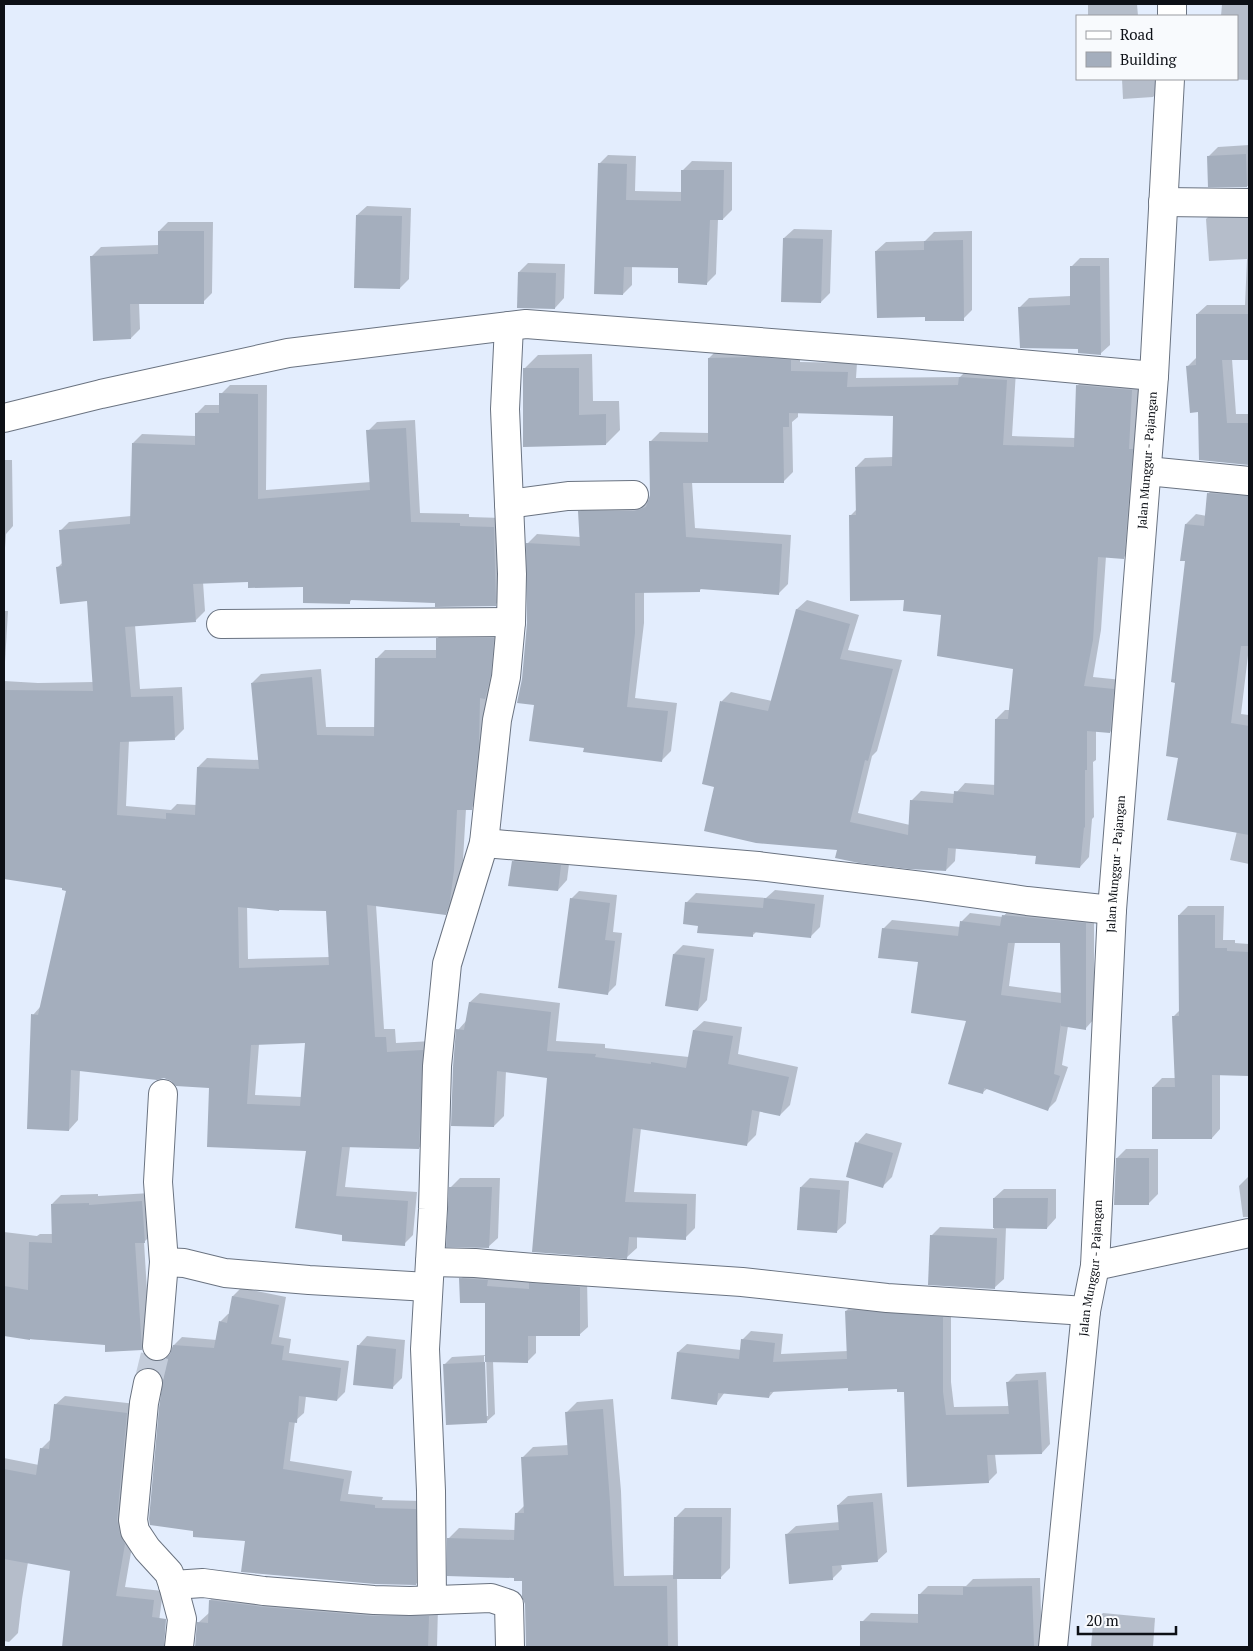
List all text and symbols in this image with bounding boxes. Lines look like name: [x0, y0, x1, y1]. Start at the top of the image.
legend: [1076, 15, 1238, 80]
text: Road: [1120, 24, 1153, 44]
text: Building: [1120, 49, 1178, 69]
street label: Jalan Munggur - Pajangan: [1134, 391, 1160, 530]
street label: Jalan Munggur - Pajangan: [1103, 795, 1128, 933]
street label: Jalan Munggur - Pajangan: [1076, 1199, 1105, 1337]
scale bar: [1078, 1604, 1176, 1636]
text: 20 m: [1086, 1610, 1119, 1630]

